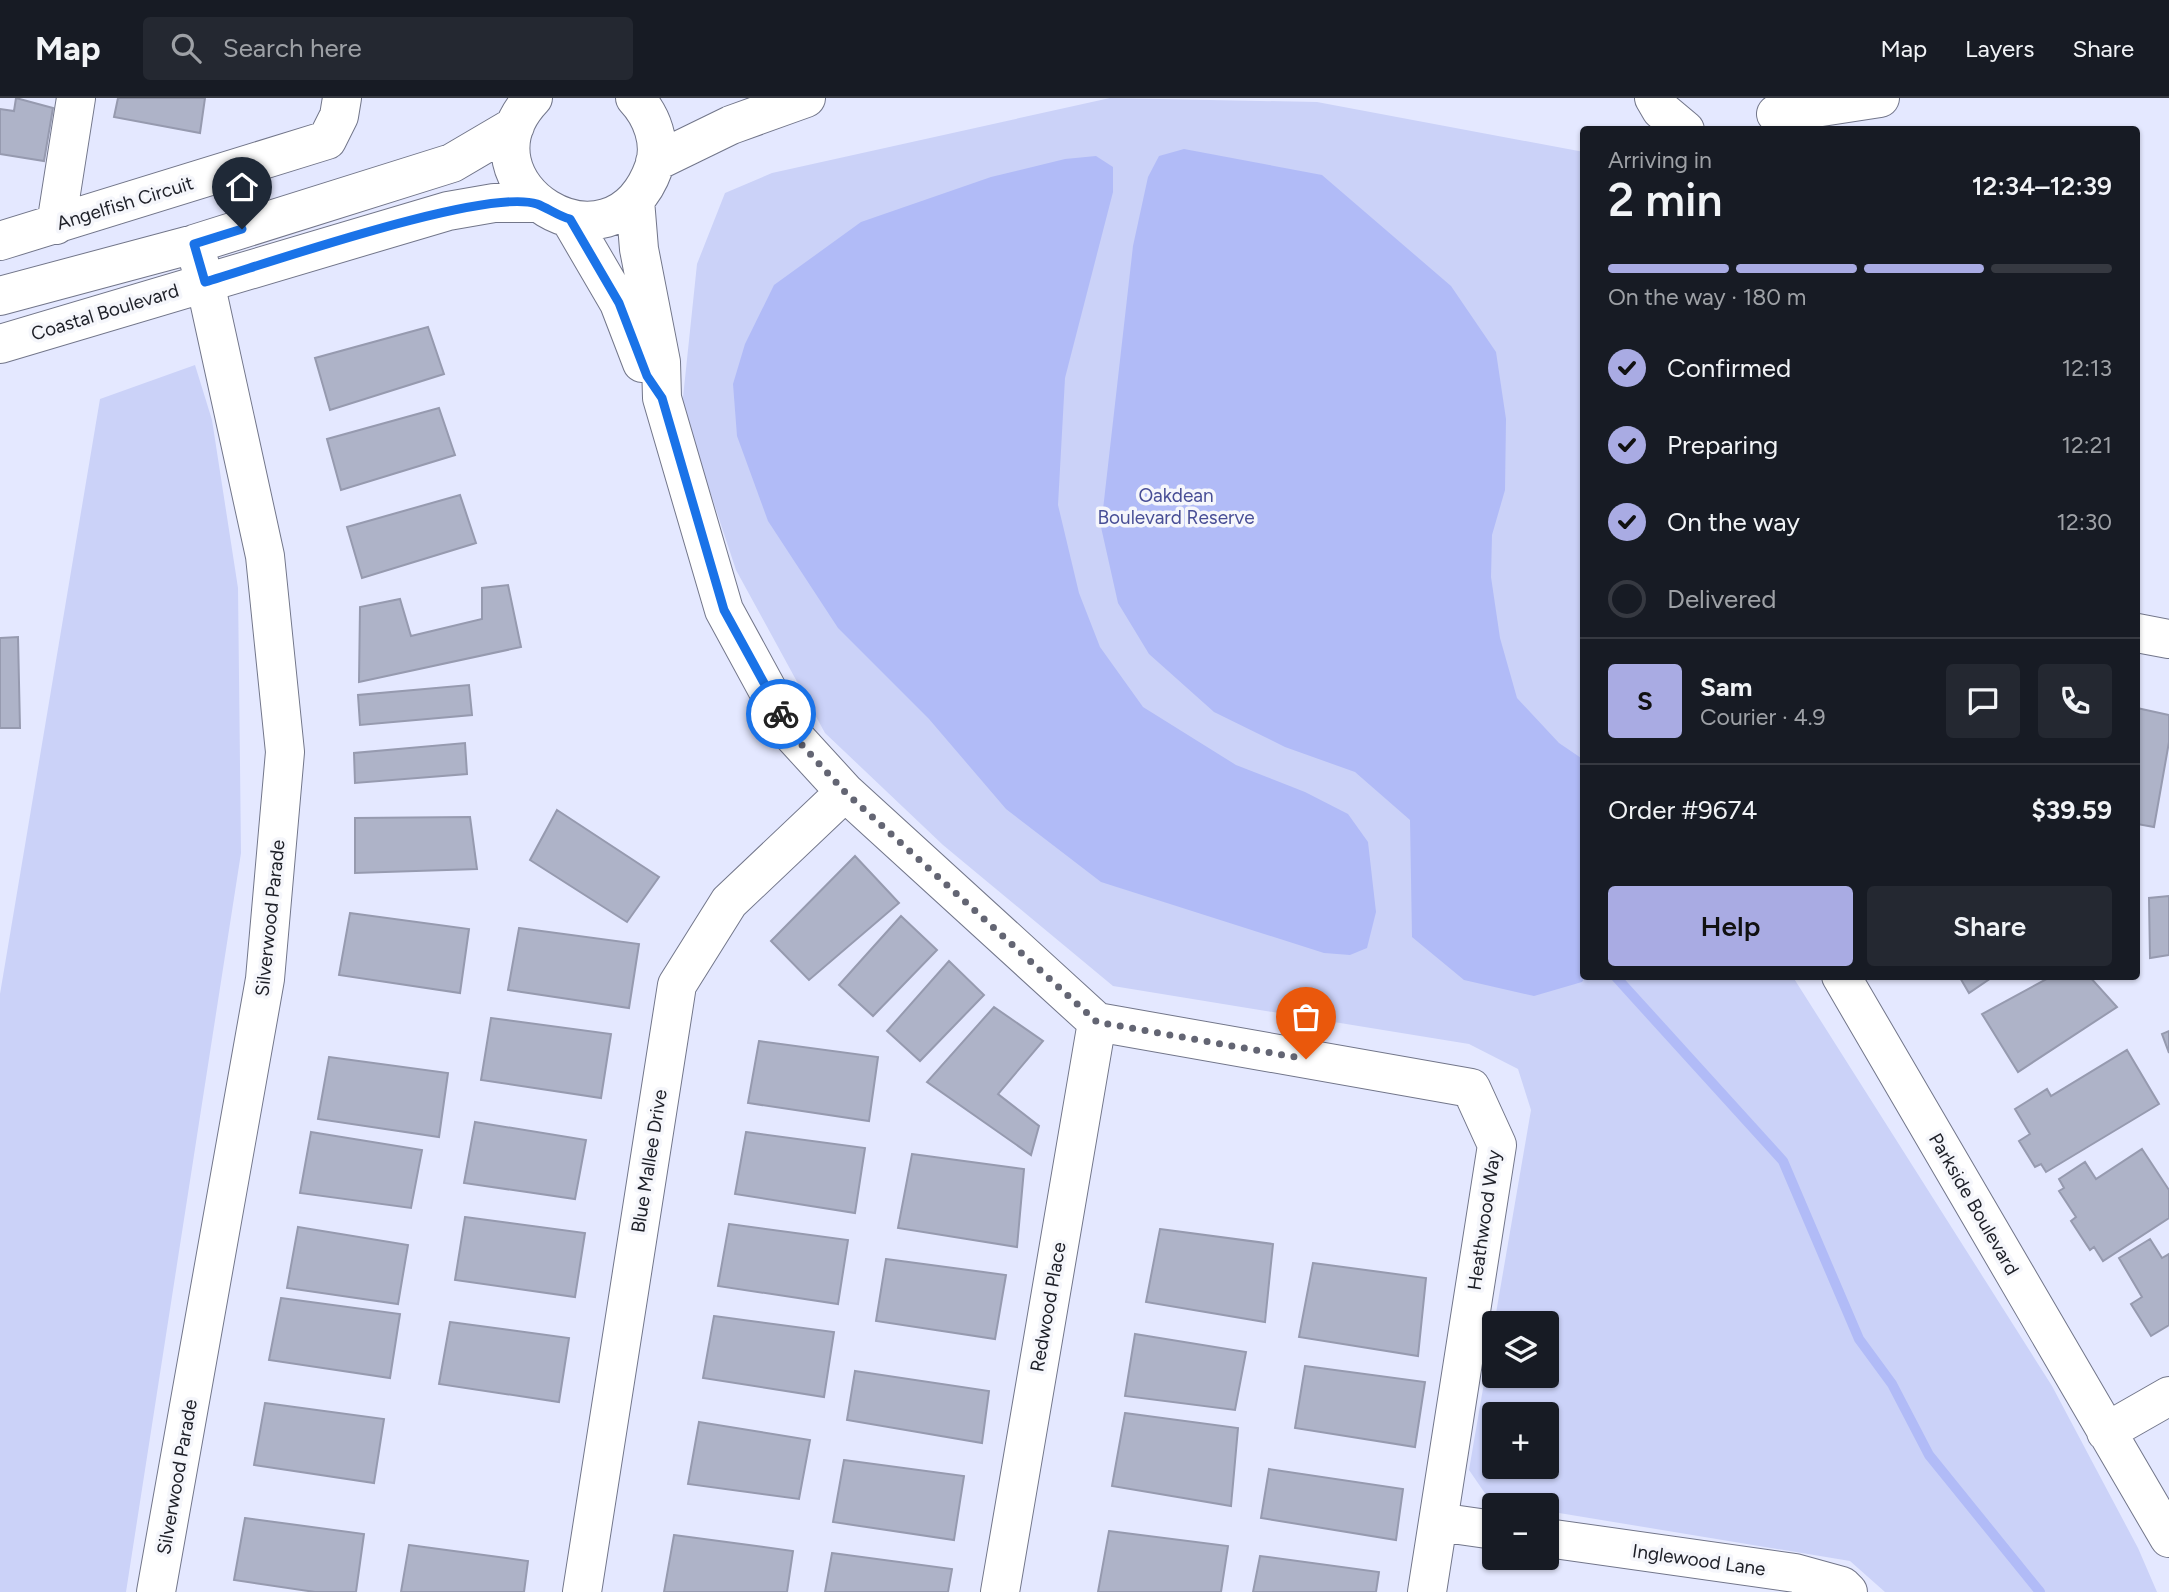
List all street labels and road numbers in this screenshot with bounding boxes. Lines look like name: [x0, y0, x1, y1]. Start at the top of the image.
street label: Angelfish Circuit: [54, 171, 196, 235]
street label: Coastal Boulevard: [28, 279, 182, 345]
street label: Silverwood Parade: [250, 839, 290, 997]
street label: Blue Mallee Drive: [626, 1088, 672, 1234]
street label: Parkside Boulevard: [1924, 1129, 2024, 1279]
street label: Heathwood Way: [1463, 1148, 1505, 1292]
street label: Redwood Place: [1025, 1240, 1071, 1374]
street label: Silverwood Parade: [152, 1398, 202, 1556]
street label: Inglewood Lane: [1631, 1539, 1767, 1581]

